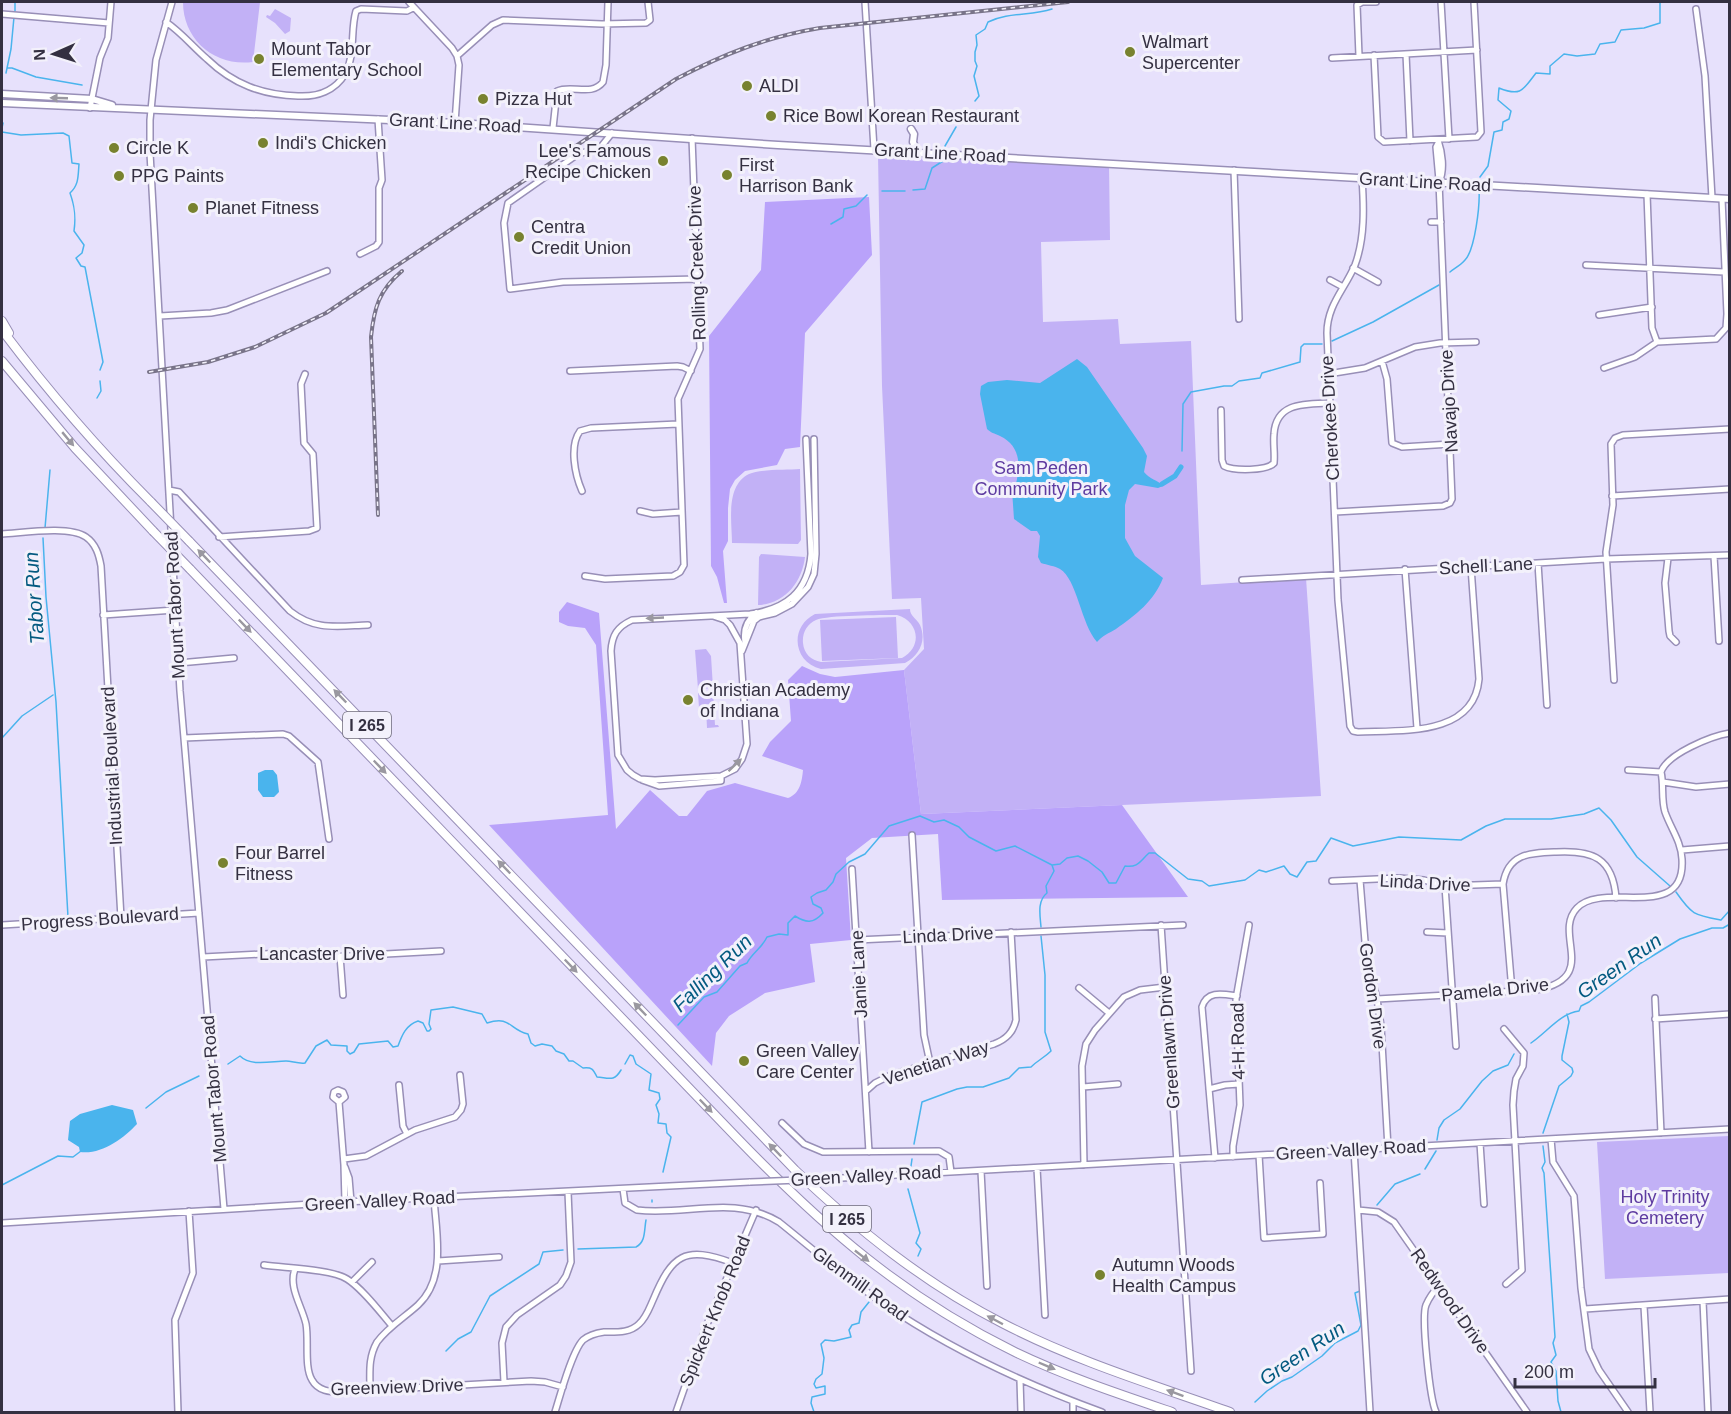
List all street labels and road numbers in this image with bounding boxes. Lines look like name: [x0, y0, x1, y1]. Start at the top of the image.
street label: Grant Line Road: [389, 110, 521, 136]
street label: Grant Line Road: [874, 140, 1006, 166]
street label: Grant Line Road: [1359, 169, 1491, 195]
street label: Rolling Creek Drive: [684, 185, 710, 341]
street label: Navajo Drive: [1436, 349, 1462, 453]
street label: Cherokee Drive: [1317, 355, 1343, 481]
street label: Mount Tabor Road: [161, 531, 189, 679]
street label: Schell Lane: [1439, 554, 1533, 578]
street label: Industrial Boulevard: [98, 686, 126, 846]
road number: I 265: [343, 712, 391, 738]
street label: Linda Drive: [1379, 871, 1471, 895]
street label: Progress Boulevard: [20, 904, 180, 934]
street label: Linda Drive: [902, 923, 994, 947]
street label: Janie Lane: [847, 929, 871, 1019]
street label: Gordon Drive: [1356, 942, 1390, 1050]
street label: Lancaster Drive: [259, 944, 385, 964]
street label: Greenlawn Drive: [1154, 974, 1184, 1110]
street label: Pamela Drive: [1440, 974, 1550, 1006]
street label: 4-H Road: [1227, 1002, 1249, 1080]
street label: Mount Tabor Road: [198, 1015, 230, 1163]
street label: Venetian Way: [880, 1036, 992, 1090]
street label: Green Valley Road: [1275, 1136, 1427, 1164]
street label: Green Valley Road: [790, 1162, 942, 1190]
street label: Green Valley Road: [304, 1187, 456, 1215]
road number: I 265: [823, 1206, 871, 1232]
street label: Spickert Knob Road: [676, 1233, 754, 1389]
street label: Glenmill Road: [808, 1243, 912, 1325]
street label: Redwood Drive: [1407, 1245, 1493, 1357]
street label: Greenview Drive: [330, 1375, 464, 1399]

